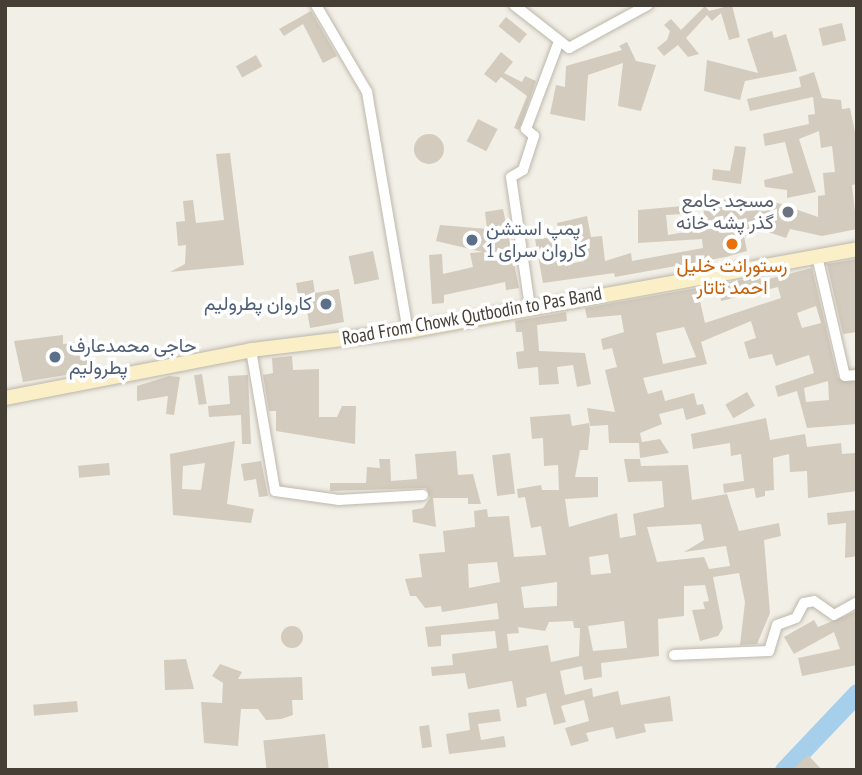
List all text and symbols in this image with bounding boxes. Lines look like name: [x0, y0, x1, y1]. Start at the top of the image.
place label: مسجد جامع گذر پشه خانه: [676, 190, 774, 234]
marker: مسجد جامع گذر پشه خانه: [780, 204, 796, 220]
place label: پمپ استشن کاروان سرای 1: [486, 218, 587, 262]
marker: پمپ استشن کاروان سرای 1: [464, 232, 480, 248]
marker: رستورانت خلیل احمد تاتار: [724, 236, 740, 252]
place label: رستورانت خلیل احمد تاتار: [676, 255, 788, 299]
street label: Road From Chowk Qutbodin to Pas Band: [340, 282, 604, 350]
place label: کاروان پطرولیم: [204, 293, 312, 315]
marker: کاروان پطرولیم: [318, 296, 334, 312]
place label: حاجی محمدعارف پطرولیم: [69, 335, 196, 379]
marker: حاجی محمدعارف پطرولیم: [47, 349, 63, 365]

